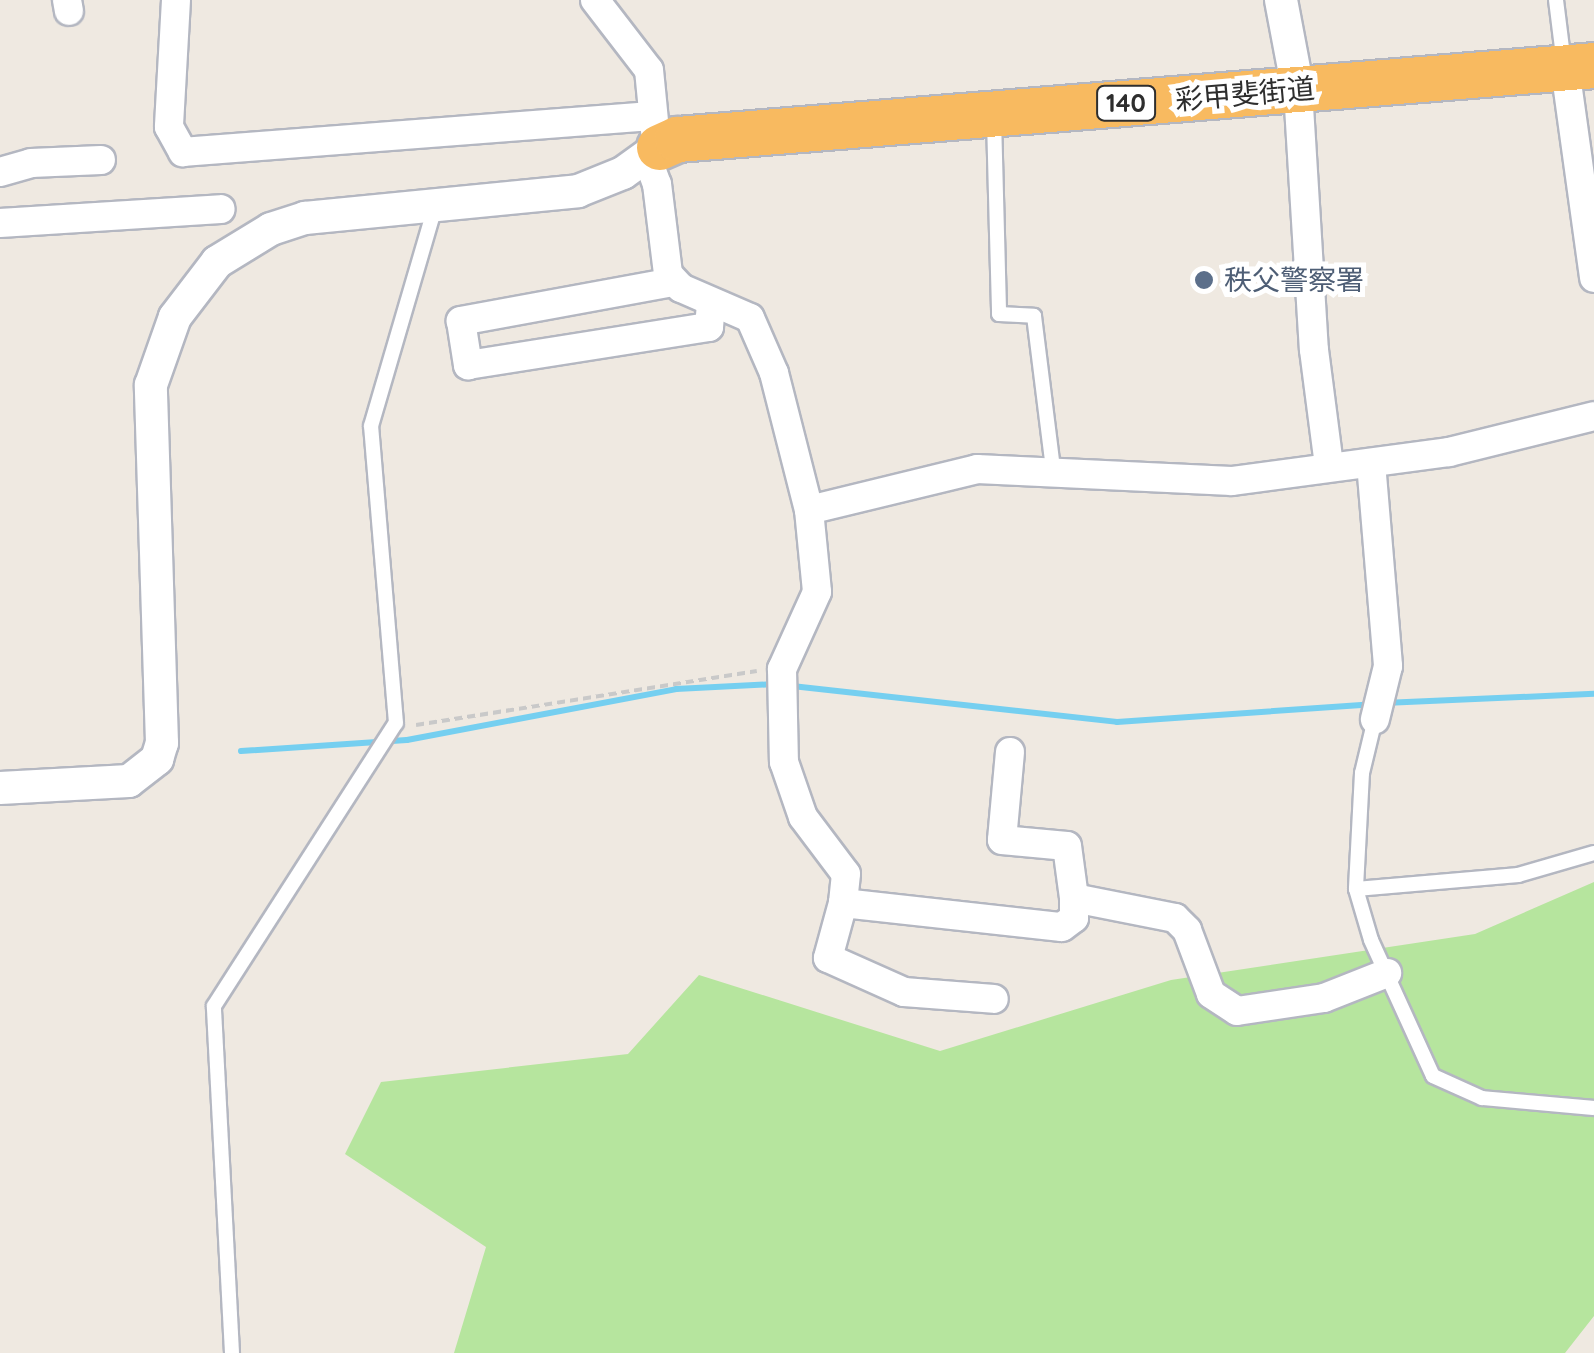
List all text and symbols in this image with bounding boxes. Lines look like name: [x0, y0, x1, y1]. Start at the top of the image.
street label: 彩甲斐街道: [1174, 71, 1316, 117]
road number: 140: [1096, 83, 1156, 123]
place label: 秩父警察署: [1224, 263, 1364, 297]
marker: 秩父警察署: [1193, 269, 1215, 291]

